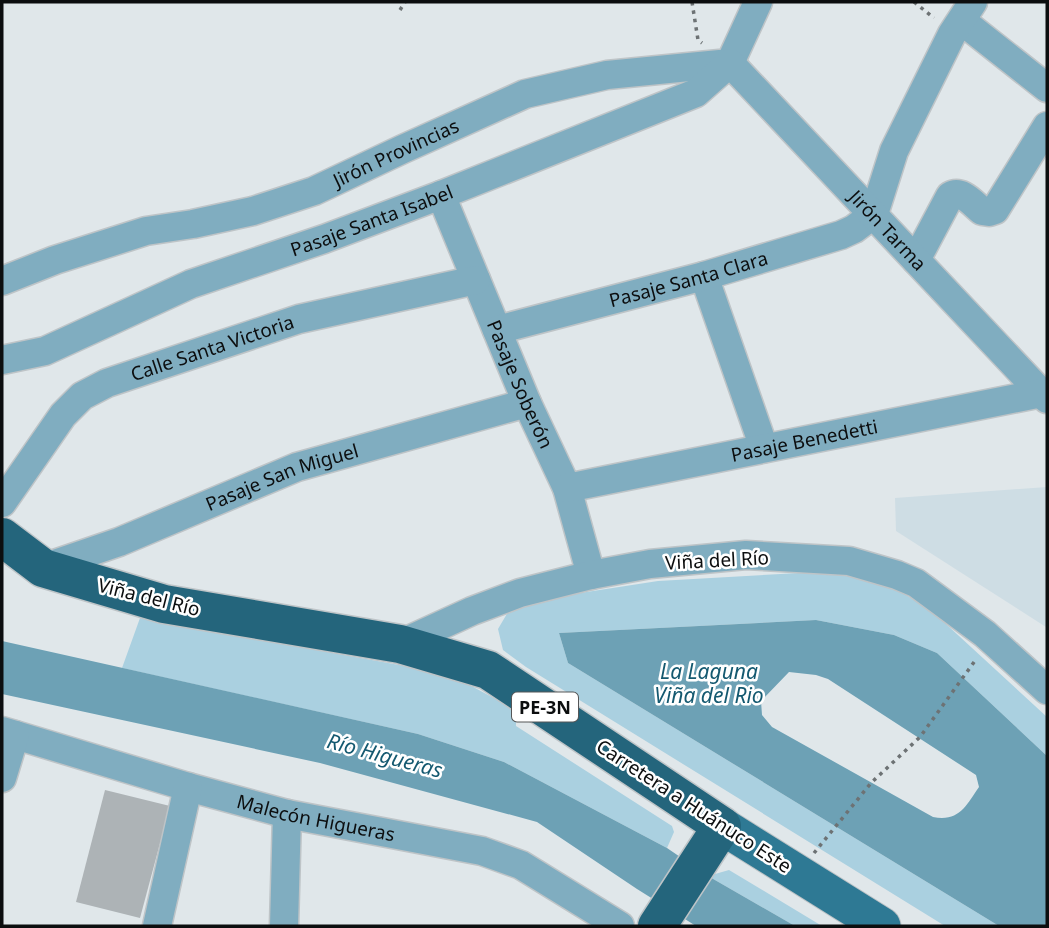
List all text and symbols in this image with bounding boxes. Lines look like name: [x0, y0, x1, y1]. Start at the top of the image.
street label: Jirón Provincias: [327, 113, 463, 194]
street label: Pasaje Santa Isabel: [287, 179, 457, 262]
street label: Jirón Tarma: [842, 183, 932, 276]
street label: Pasaje Santa Clara: [606, 245, 771, 313]
street label: Calle Santa Victoria: [127, 309, 297, 387]
street label: Pasaje Soberón: [481, 316, 560, 453]
street label: Pasaje Benedetti: [729, 413, 880, 468]
street label: Pasaje San Miguel: [201, 438, 361, 517]
street label: Viña del Río: [664, 544, 770, 576]
street label: Viña del Río: [95, 572, 203, 622]
water label: La Laguna Viña del Rio: [654, 657, 764, 709]
road number: PE-3N: [512, 692, 578, 722]
water label: Río Higueras: [324, 726, 446, 784]
street label: Carretera a Huánuco Este: [591, 733, 797, 879]
street label: Malecón Higueras: [234, 788, 397, 847]

